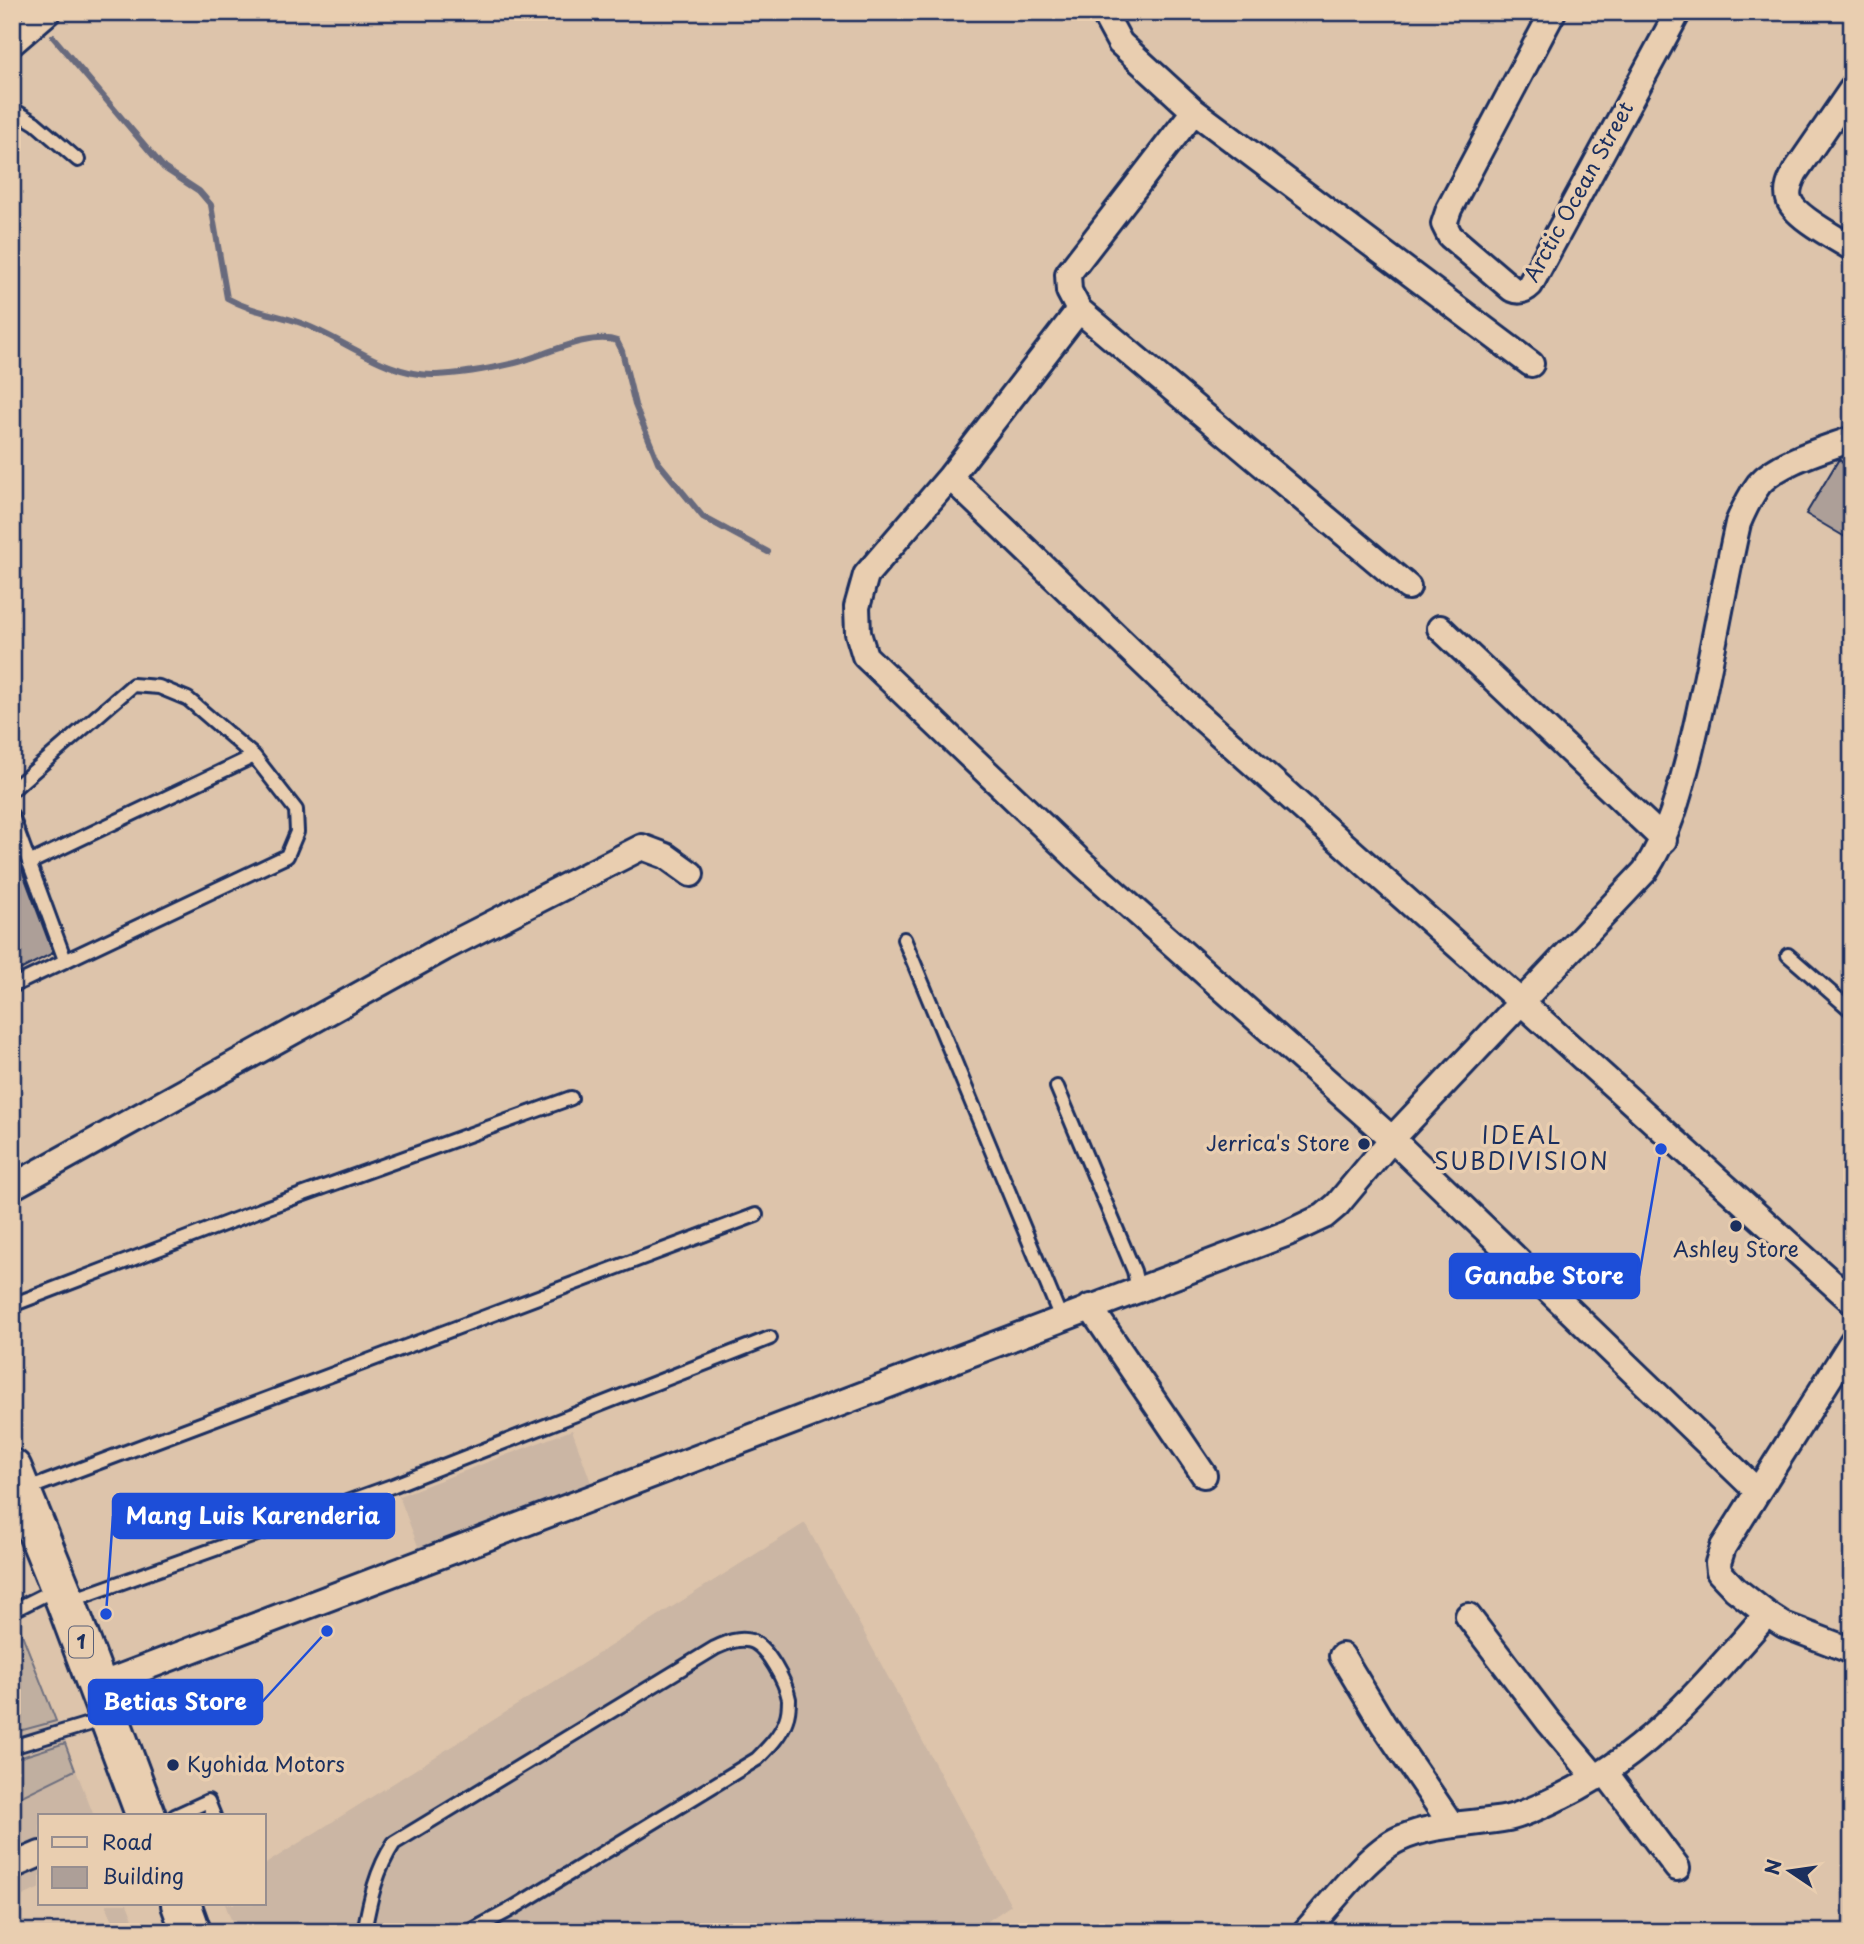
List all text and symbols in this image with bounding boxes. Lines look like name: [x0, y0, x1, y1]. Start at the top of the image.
street label: Arctic Ocean Street: [1514, 95, 1640, 287]
district label: IDEAL SUBDIVISION: [1434, 1117, 1610, 1178]
place label: Jerrica's Store: [1206, 1126, 1350, 1158]
marker: Jerrica's Store: [1356, 1136, 1372, 1152]
marker: Ashley Store: [1728, 1218, 1744, 1234]
place label: Ashley Store: [1673, 1232, 1799, 1264]
callout: Ganabe Store: [1450, 1254, 1639, 1298]
text: Ganabe Store: [1464, 1257, 1624, 1292]
callout: Mang Luis Karenderia: [113, 1494, 394, 1538]
text: Mang Luis Karenderia: [126, 1497, 380, 1532]
road number: 1: [69, 1626, 93, 1658]
callout: Betias Store: [89, 1680, 262, 1724]
text: Betias Store: [103, 1683, 247, 1718]
place label: Kyohida Motors: [187, 1747, 345, 1779]
marker: Kyohida Motors: [165, 1757, 181, 1773]
legend: [38, 1814, 266, 1906]
text: Road: [102, 1825, 153, 1857]
north arrow: [1756, 1836, 1826, 1906]
text: N: [1757, 1856, 1788, 1877]
text: Building: [102, 1859, 184, 1891]

